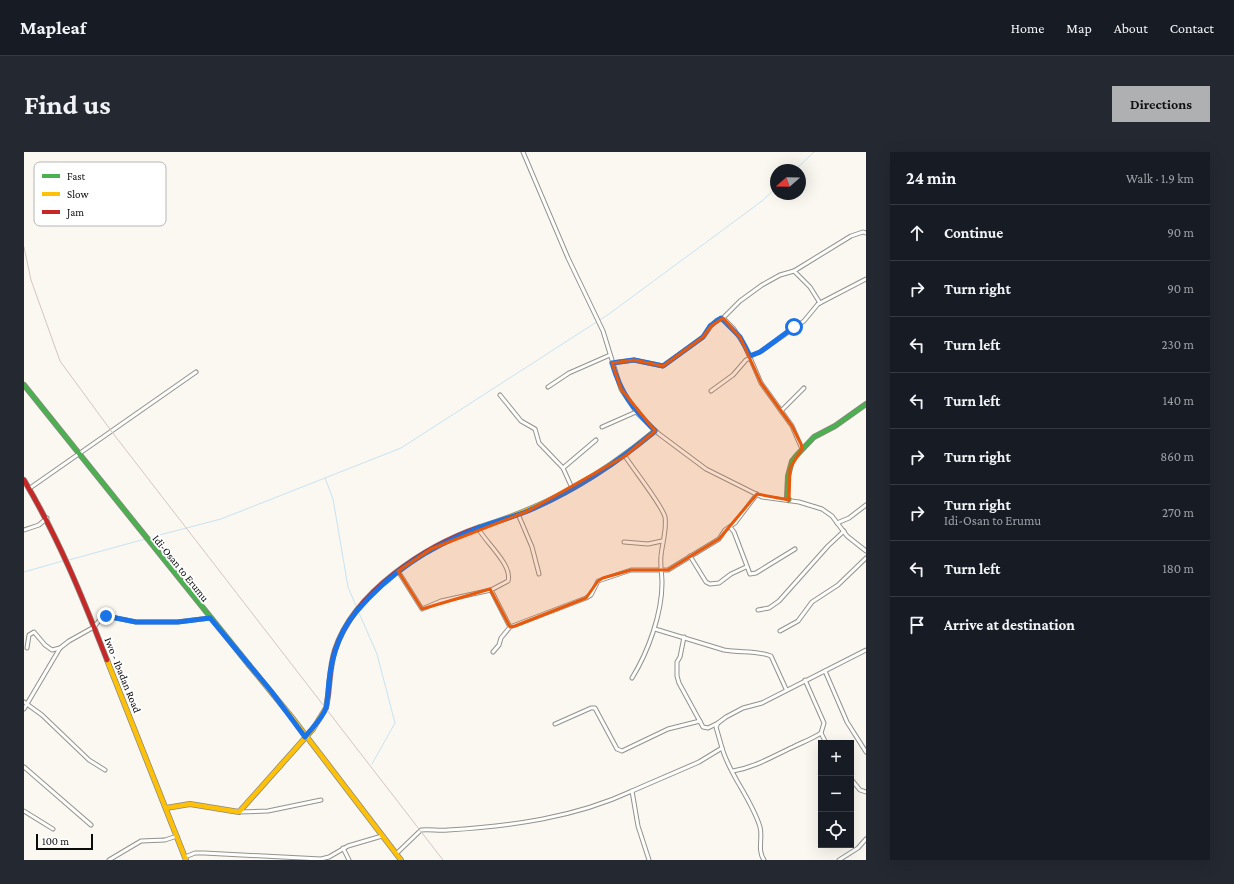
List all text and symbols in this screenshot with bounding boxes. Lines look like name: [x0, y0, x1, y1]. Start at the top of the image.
text: Mapleaf: [20, 17, 86, 38]
text: Home: [1011, 20, 1044, 36]
text: Map: [1066, 20, 1092, 36]
text: About: [1114, 20, 1148, 36]
text: Contact: [1170, 20, 1214, 36]
button: Directions: [1112, 86, 1210, 122]
text: Find us: [24, 89, 111, 120]
legend: [34, 162, 166, 226]
north arrow: [770, 164, 806, 200]
text: 24 min: [906, 169, 956, 188]
text: Fast: [67, 170, 86, 182]
text: Walk · 1.9 km: [1126, 171, 1194, 186]
text: Slow: [67, 188, 89, 200]
text: Jam: [66, 206, 84, 219]
icon: ahead: [906, 222, 928, 244]
text: Continue: [944, 225, 1003, 241]
text: 90 m: [1167, 225, 1194, 240]
icon: right: [906, 278, 928, 300]
text: Turn right: [944, 281, 1011, 297]
text: 90 m: [1167, 281, 1194, 296]
route start: [785, 318, 803, 336]
icon: left: [906, 334, 928, 356]
text: Turn left: [944, 337, 1000, 353]
text: 230 m: [1161, 337, 1194, 352]
icon: left: [906, 390, 928, 412]
text: Turn left: [944, 393, 1000, 409]
text: 140 m: [1163, 393, 1194, 408]
icon: right: [906, 446, 928, 468]
text: Turn right: [944, 449, 1011, 465]
text: 860 m: [1160, 449, 1194, 464]
text: Turn right: [944, 497, 1011, 513]
icon: right: [906, 502, 928, 524]
text: 270 m: [1162, 505, 1194, 520]
text: Idi-Osan to Erumu: [944, 513, 1041, 528]
street label: Idi-Osan to Erumu: [150, 532, 212, 604]
icon: left: [906, 558, 928, 580]
text: Turn left: [944, 561, 1000, 577]
text: 180 m: [1162, 561, 1194, 576]
route end: [97, 607, 115, 625]
icon: arrive: [906, 614, 928, 636]
text: Arrive at destination: [944, 617, 1075, 633]
street label: Iwo - Ibadan Road: [102, 636, 144, 715]
map controls: [818, 740, 854, 848]
button: +: [818, 740, 854, 776]
button: −: [818, 776, 854, 812]
button: locate: [818, 812, 854, 848]
scale bar: [36, 832, 93, 851]
text: 100 m: [42, 835, 69, 847]

